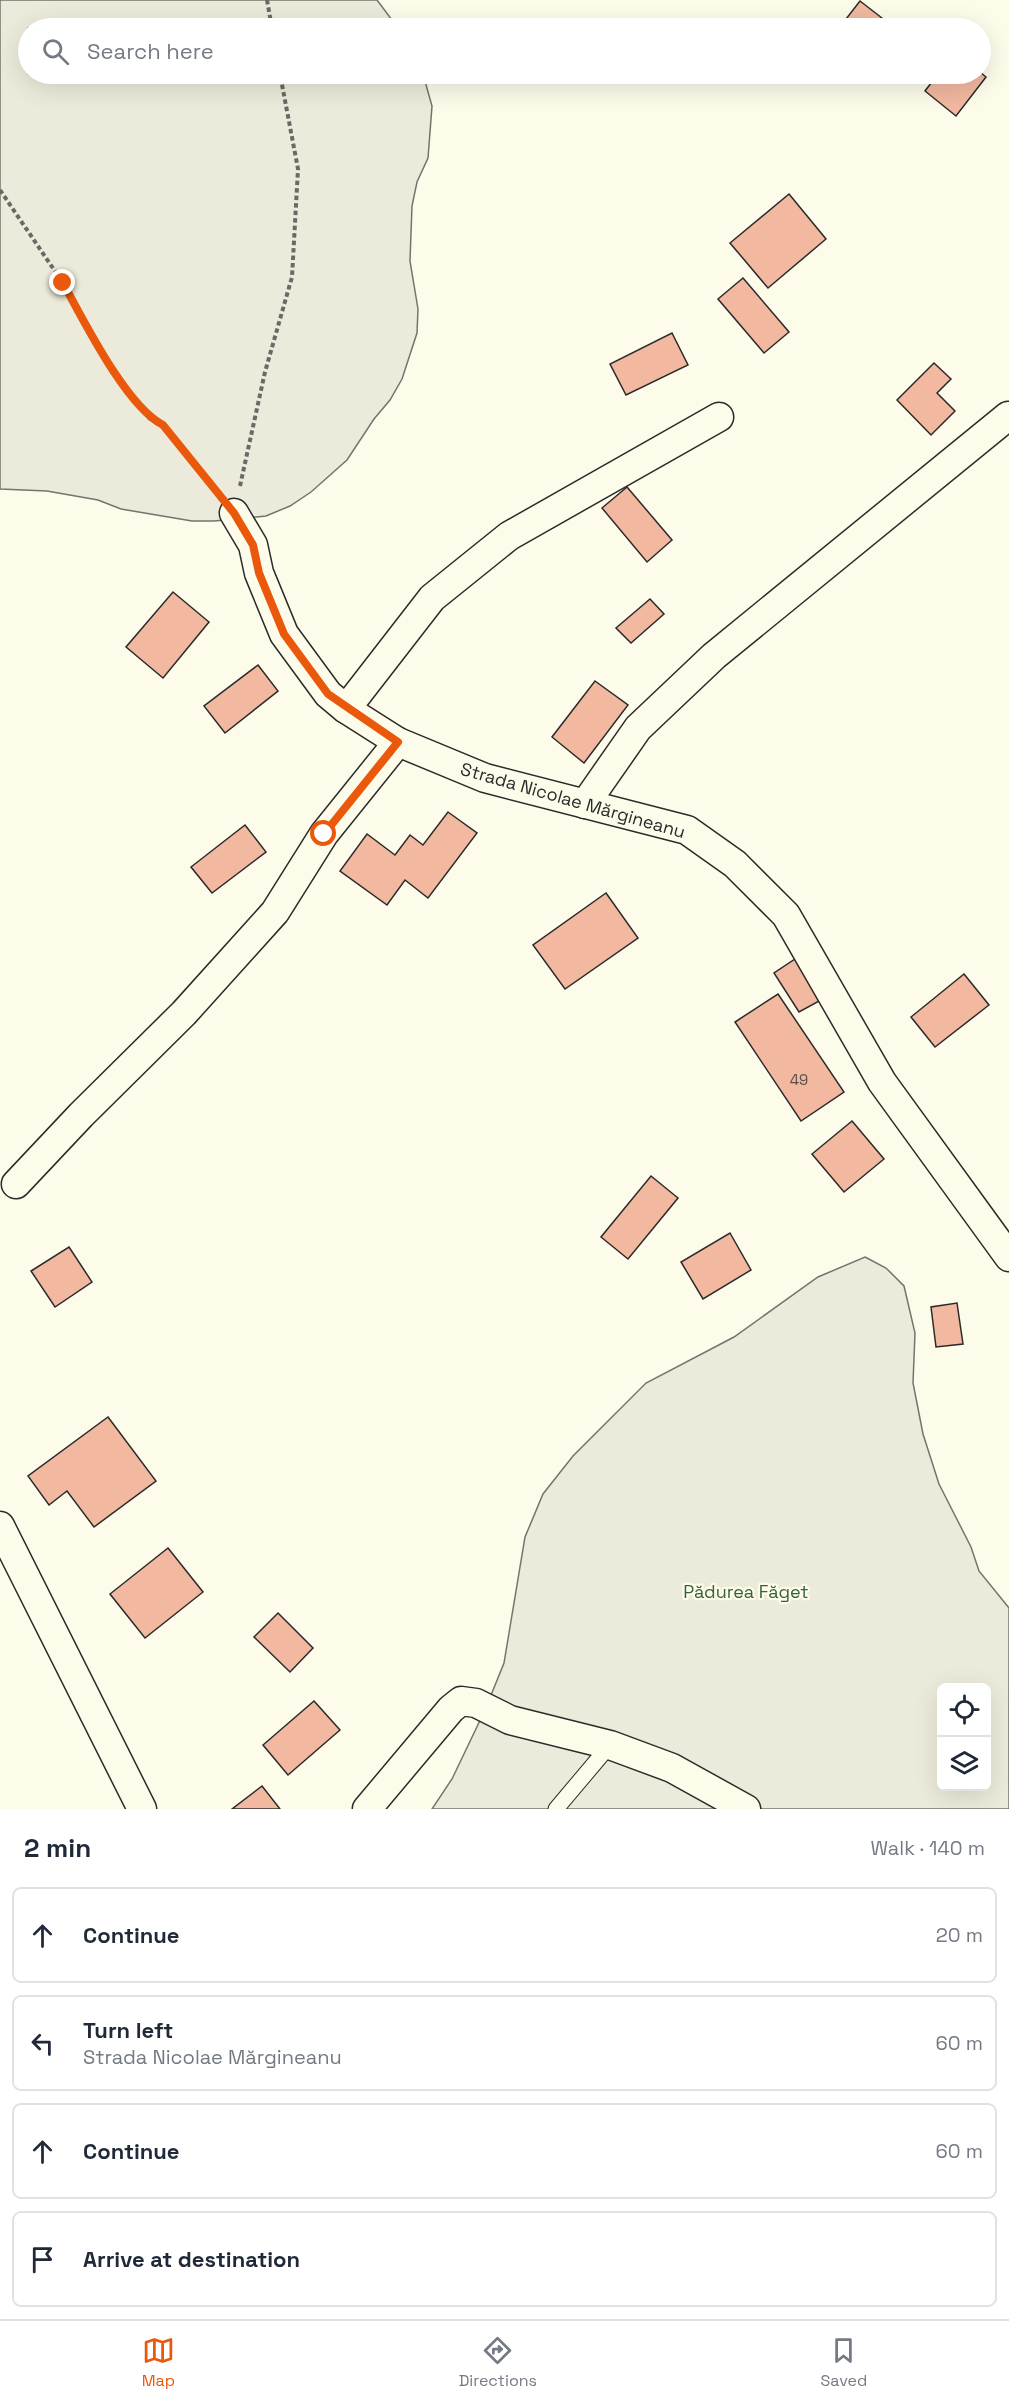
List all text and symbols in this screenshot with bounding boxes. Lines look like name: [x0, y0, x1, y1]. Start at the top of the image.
search box: [18, 18, 991, 84]
icon: search: [39, 35, 72, 68]
text: Search here: [87, 37, 214, 65]
route end: [49, 269, 75, 295]
street label: Strada Nicolae Mărgineanu: [458, 757, 688, 843]
route start: [310, 820, 336, 846]
house number: 49: [790, 1070, 808, 1089]
park label: Pădurea Făget: [683, 1580, 809, 1603]
map controls: [937, 1683, 991, 1791]
button: locate: [937, 1683, 991, 1737]
button: layers: [937, 1737, 991, 1791]
text: 2 min: [24, 1831, 91, 1865]
text: Walk · 140 m: [871, 1835, 985, 1861]
icon: ahead: [26, 1919, 59, 1952]
text: Continue: [83, 1921, 179, 1949]
text: 20 m: [936, 1922, 983, 1948]
text: Turn left: [83, 2016, 173, 2044]
icon: left: [26, 2027, 59, 2060]
text: 60 m: [936, 2030, 983, 2056]
text: Strada Nicolae Mărgineanu: [83, 2044, 342, 2070]
icon: ahead: [26, 2135, 59, 2168]
text: Continue: [83, 2137, 179, 2165]
text: 60 m: [936, 2138, 983, 2164]
icon: arrive: [26, 2243, 59, 2276]
text: Arrive at destination: [83, 2245, 300, 2273]
tab: Map: [142, 2334, 175, 2391]
tab: Directions: [459, 2334, 537, 2391]
tab: Saved: [821, 2334, 867, 2391]

